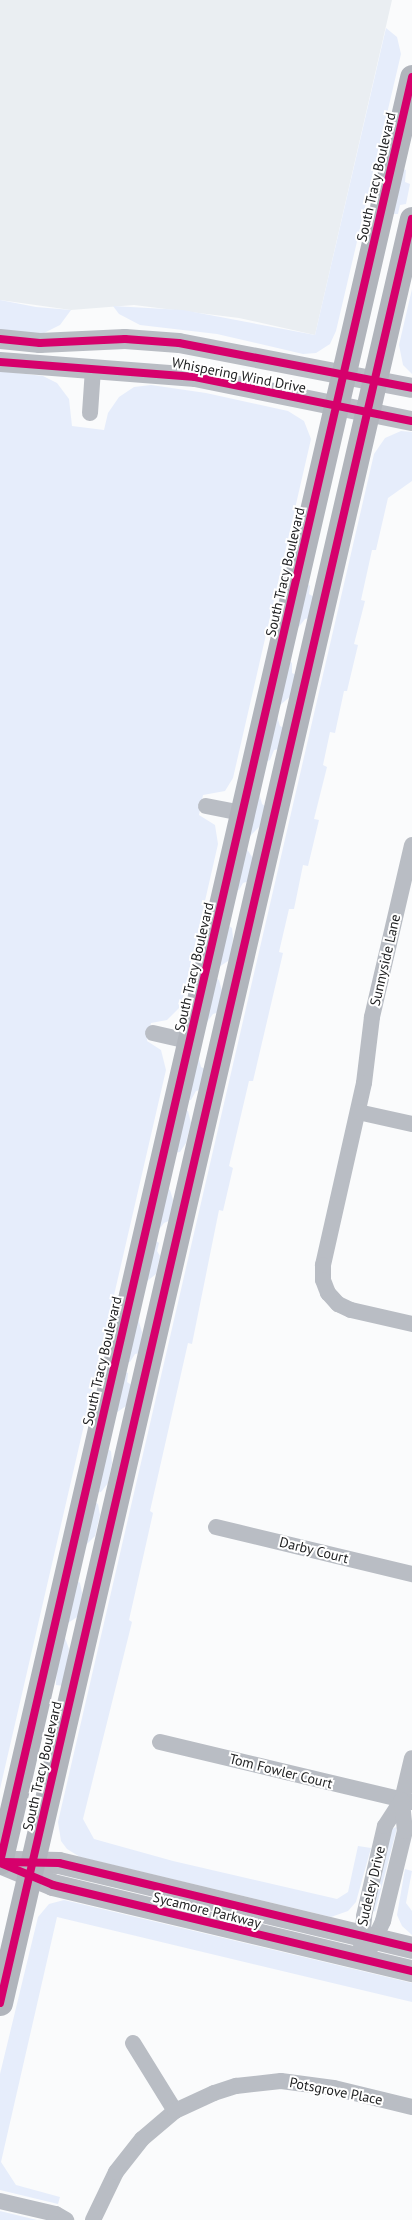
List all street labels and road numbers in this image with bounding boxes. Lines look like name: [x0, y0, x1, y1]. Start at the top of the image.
street label: South Tracy Boulevard: [353, 110, 399, 244]
street label: Whispering Wind Drive: [170, 354, 308, 396]
street label: South Tracy Boulevard: [262, 505, 308, 639]
street label: South Tracy Boulevard: [171, 900, 217, 1034]
street label: Sunnyside Lane: [366, 913, 404, 1007]
street label: South Tracy Boulevard: [79, 1294, 125, 1428]
street label: Darby Court: [278, 1533, 350, 1567]
street label: South Tracy Boulevard: [19, 1699, 65, 1833]
street label: Tom Fowler Court: [228, 1750, 334, 1792]
street label: Sudeley Drive: [354, 1844, 388, 1928]
street label: Sycamore Parkway: [151, 1888, 263, 1932]
street label: Potsgrove Place: [288, 2074, 384, 2108]

